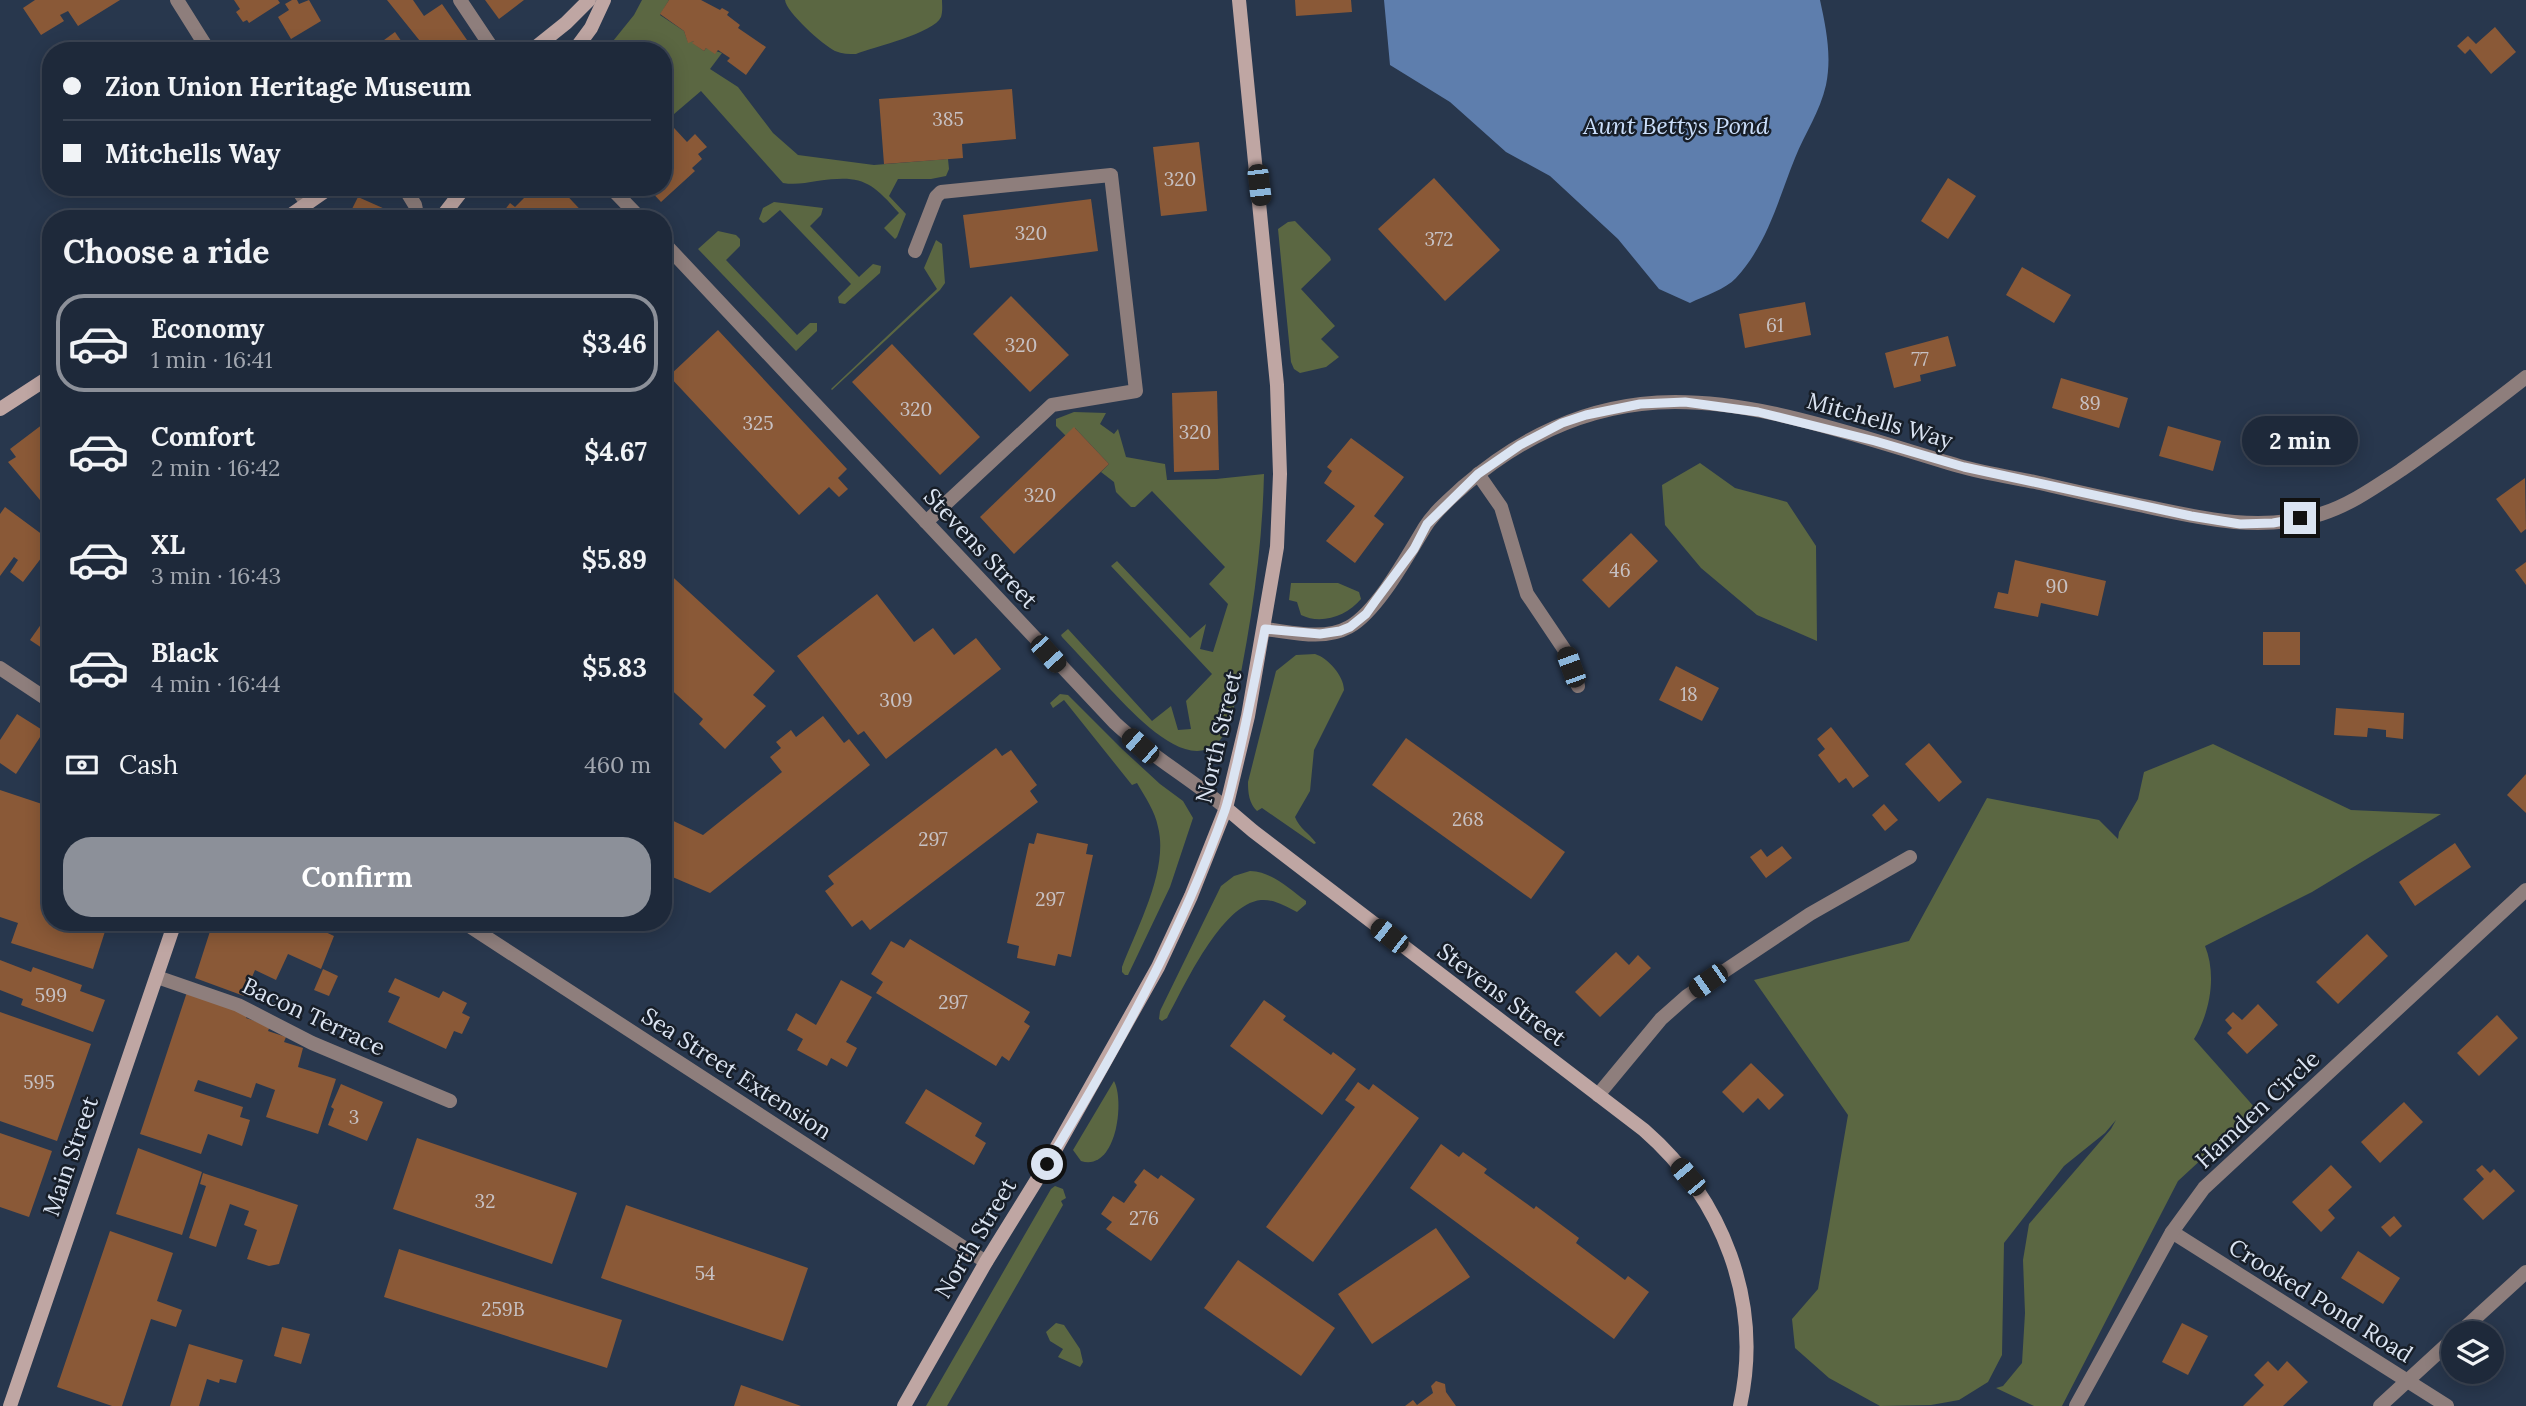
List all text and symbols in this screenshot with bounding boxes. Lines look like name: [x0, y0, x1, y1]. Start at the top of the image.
text: Zion Union Heritage Museum: [105, 70, 471, 103]
house number: 385: [932, 107, 964, 131]
water label: Aunt Bettys Pond: [1582, 110, 1770, 141]
text: Mitchells Way: [105, 137, 281, 170]
car: [1247, 163, 1272, 207]
house number: 320: [1164, 167, 1196, 191]
house number: 320: [1015, 221, 1047, 245]
house number: 372: [1424, 227, 1454, 251]
text: Choose a ride: [63, 231, 270, 272]
icon: car: [67, 312, 130, 375]
text: Economy: [151, 312, 264, 345]
house number: 61: [1766, 313, 1784, 337]
text: $3.46: [582, 327, 647, 360]
house number: 320: [1005, 333, 1037, 357]
text: 1 min · 16:41: [151, 345, 273, 374]
house number: 77: [1911, 347, 1929, 371]
street label: Mitchells Way: [1804, 385, 1957, 455]
house number: 89: [2079, 391, 2101, 415]
house number: 320: [900, 397, 932, 421]
house number: 325: [742, 411, 774, 435]
callout: 2 min: [2242, 416, 2358, 466]
icon: car: [67, 420, 130, 483]
text: Comfort: [151, 420, 255, 453]
house number: 320: [1179, 420, 1211, 444]
text: 2 min: [2269, 426, 2331, 455]
text: $4.67: [584, 435, 647, 468]
text: 2 min · 16:42: [151, 453, 280, 482]
street label: Stevens Street: [918, 482, 1044, 614]
house number: 320: [1024, 483, 1056, 507]
route end: [2284, 502, 2316, 534]
icon: car: [67, 528, 130, 591]
text: XL: [151, 528, 185, 561]
text: $5.89: [582, 543, 647, 576]
house number: 46: [1609, 558, 1631, 582]
text: 3 min · 16:43: [151, 561, 281, 590]
house number: 90: [2046, 574, 2068, 598]
car: [1027, 631, 1070, 677]
icon: car: [67, 636, 130, 699]
text: Black: [151, 636, 219, 669]
car: [1554, 644, 1589, 690]
text: $5.83: [582, 651, 647, 684]
street label: North Street: [1189, 668, 1247, 806]
text: 4 min · 16:44: [151, 669, 281, 698]
house number: 18: [1680, 682, 1698, 706]
house number: 309: [879, 688, 913, 712]
car: [1118, 724, 1163, 768]
icon: cash: [63, 746, 101, 784]
text: Cash: [119, 748, 178, 781]
text: 460 m: [584, 750, 651, 779]
house number: 268: [1452, 807, 1484, 831]
house number: 297: [918, 827, 948, 851]
button: Confirm: [63, 837, 651, 917]
house number: 297: [1035, 887, 1065, 911]
car: [1366, 915, 1413, 957]
street label: Stevens Street: [1432, 936, 1572, 1052]
car: [1685, 960, 1732, 1002]
street label: Bacon Terrace: [238, 970, 390, 1062]
house number: 599: [35, 983, 67, 1007]
house number: 297: [938, 990, 968, 1014]
street label: Sea Street Extension: [636, 1001, 838, 1145]
street label: Hamden Circle: [2189, 1044, 2325, 1174]
house number: 595: [23, 1070, 55, 1094]
street label: Main Street: [36, 1092, 104, 1220]
house number: 3: [349, 1105, 359, 1129]
route start: [1031, 1148, 1063, 1180]
car: [1667, 1154, 1710, 1200]
street label: North Street: [928, 1173, 1022, 1303]
house number: 32: [475, 1189, 495, 1213]
house number: 276: [1129, 1206, 1159, 1230]
street label: Crooked Pond Road: [2224, 1232, 2419, 1368]
house number: 54: [695, 1261, 715, 1285]
house number: 259B: [481, 1297, 525, 1321]
map controls: [2441, 1321, 2504, 1384]
button: layers: [2441, 1321, 2504, 1384]

